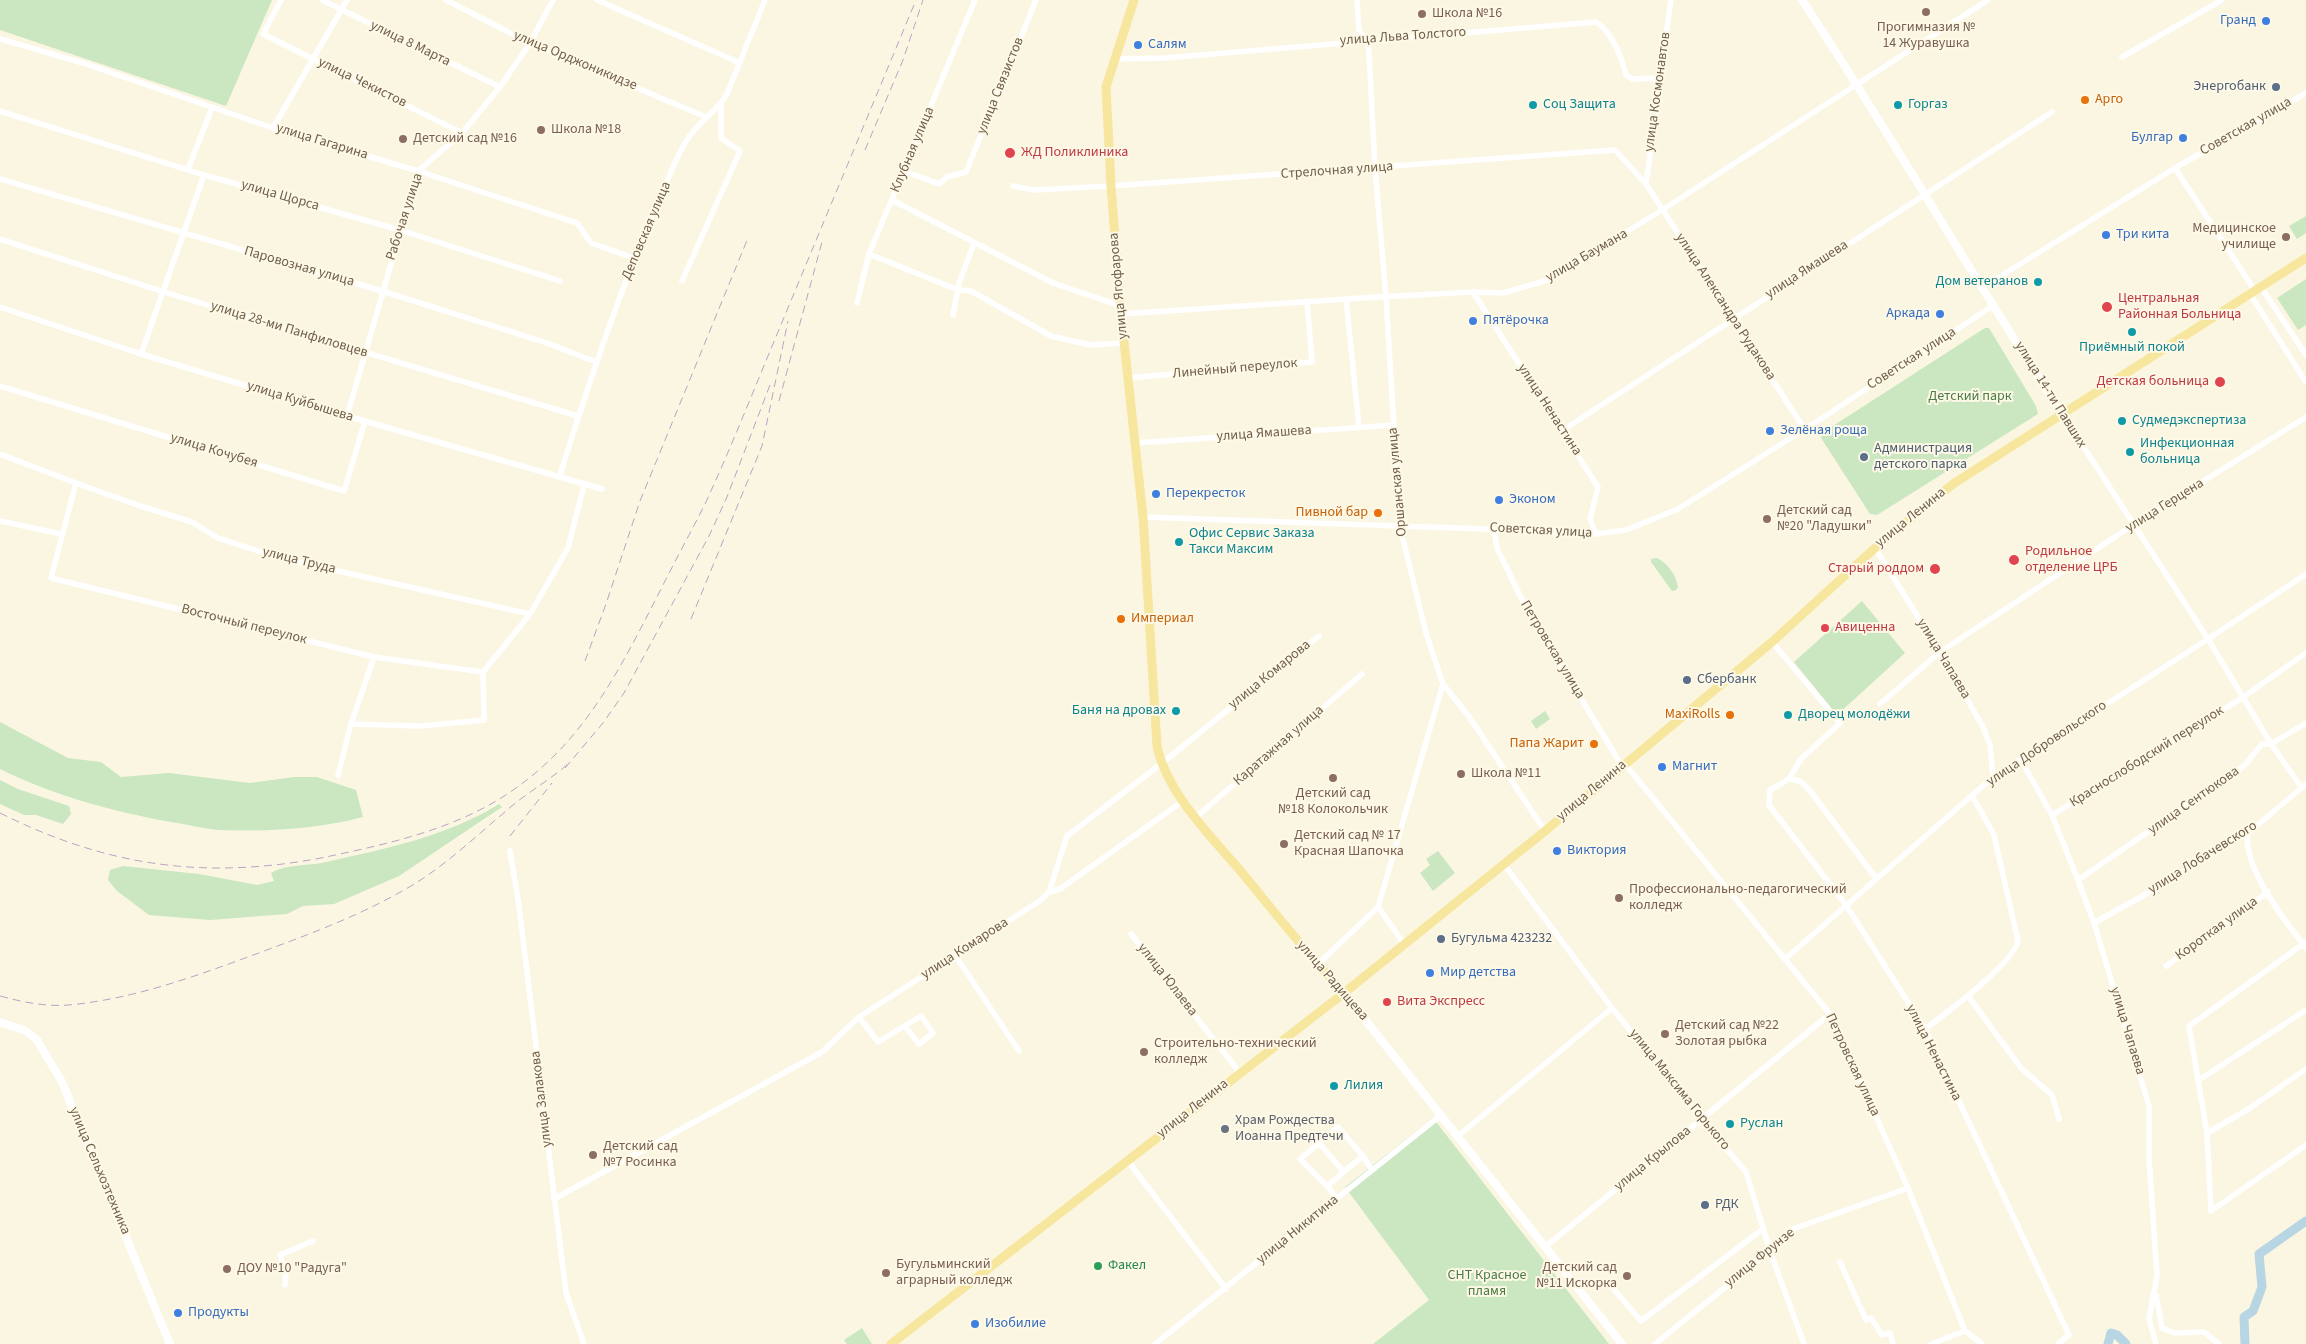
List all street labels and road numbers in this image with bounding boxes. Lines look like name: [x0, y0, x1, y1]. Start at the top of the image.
street label: улица 8 Марта: [367, 17, 453, 71]
street label: улица Льва Толстого: [1339, 24, 1467, 50]
street label: улица Орджоникидзе: [511, 27, 639, 95]
street label: улица Космонавтов: [1641, 31, 1675, 153]
street label: улица Связистов: [974, 35, 1028, 137]
street label: улица Чекистов: [315, 54, 409, 112]
street label: Советская улица: [2197, 94, 2295, 160]
street label: Клубная улица: [887, 105, 939, 195]
street label: улица Гагарина: [274, 120, 370, 164]
street label: Стрелочная улица: [1280, 159, 1394, 183]
street label: Рабочая улица: [383, 171, 427, 263]
street label: улица Щорса: [239, 177, 321, 215]
street label: Деповская улица: [619, 179, 675, 283]
street label: улица Баумана: [1543, 226, 1631, 286]
street label: улица Александра Рудакова: [1671, 230, 1779, 384]
street label: улица Ягофарова: [1106, 232, 1132, 340]
street label: улица Ямашева: [1763, 237, 1851, 303]
street label: Паровозная улица: [242, 243, 356, 291]
street label: улица 28-ми Панфиловцев: [208, 298, 370, 362]
street label: Советская улица: [1864, 324, 1960, 394]
street label: улица 14-ти Павших: [2010, 339, 2090, 451]
street label: Линейный переулок: [1172, 355, 1298, 383]
street label: улица Ненастина: [1513, 361, 1585, 459]
street label: улица Куйбышева: [245, 378, 355, 426]
street label: улица Ямашева: [1216, 422, 1312, 446]
street label: Оршанская улица: [1385, 427, 1411, 537]
street label: улица Кочубея: [168, 430, 260, 472]
street label: улица Герцена: [2123, 475, 2207, 537]
street label: улица Ленина: [1872, 484, 1950, 552]
street label: Советская улица: [1489, 520, 1593, 542]
street label: улица Труда: [261, 544, 337, 578]
street label: Петровская улица: [1516, 598, 1588, 702]
street label: Восточный переулок: [179, 601, 309, 649]
street label: улица Чапаева: [1912, 616, 1974, 702]
street label: улица Комарова: [1226, 637, 1314, 713]
street label: улица Добровольского: [1984, 697, 2110, 791]
street label: Каратажная улица: [1230, 702, 1328, 790]
street label: Краснослободский переулок: [2067, 703, 2227, 811]
street label: улица Ленина: [1554, 757, 1630, 825]
street label: улица Сентюкова: [2145, 763, 2243, 839]
street label: улица Лобачевского: [2146, 818, 2260, 898]
street label: Короткая улица: [2173, 893, 2261, 965]
street label: улица Комарова: [918, 915, 1012, 983]
street label: улица Радищева: [1293, 937, 1371, 1025]
street label: улица Юлаева: [1133, 940, 1201, 1020]
street label: улица Чапаева: [2106, 985, 2148, 1077]
street label: улица Ненастина: [1901, 1002, 1965, 1104]
street label: Петровская улица: [1821, 1011, 1883, 1119]
street label: улица Максима Горького: [1625, 1026, 1733, 1154]
street label: улица Залакова: [528, 1050, 556, 1148]
street label: улица Ленина: [1154, 1076, 1232, 1142]
street label: улица Сельхозтехника: [65, 1105, 133, 1237]
street label: улица Крылова: [1611, 1123, 1695, 1195]
street label: улица Никитина: [1254, 1192, 1342, 1268]
street label: улица Фрунзе: [1722, 1225, 1798, 1291]

